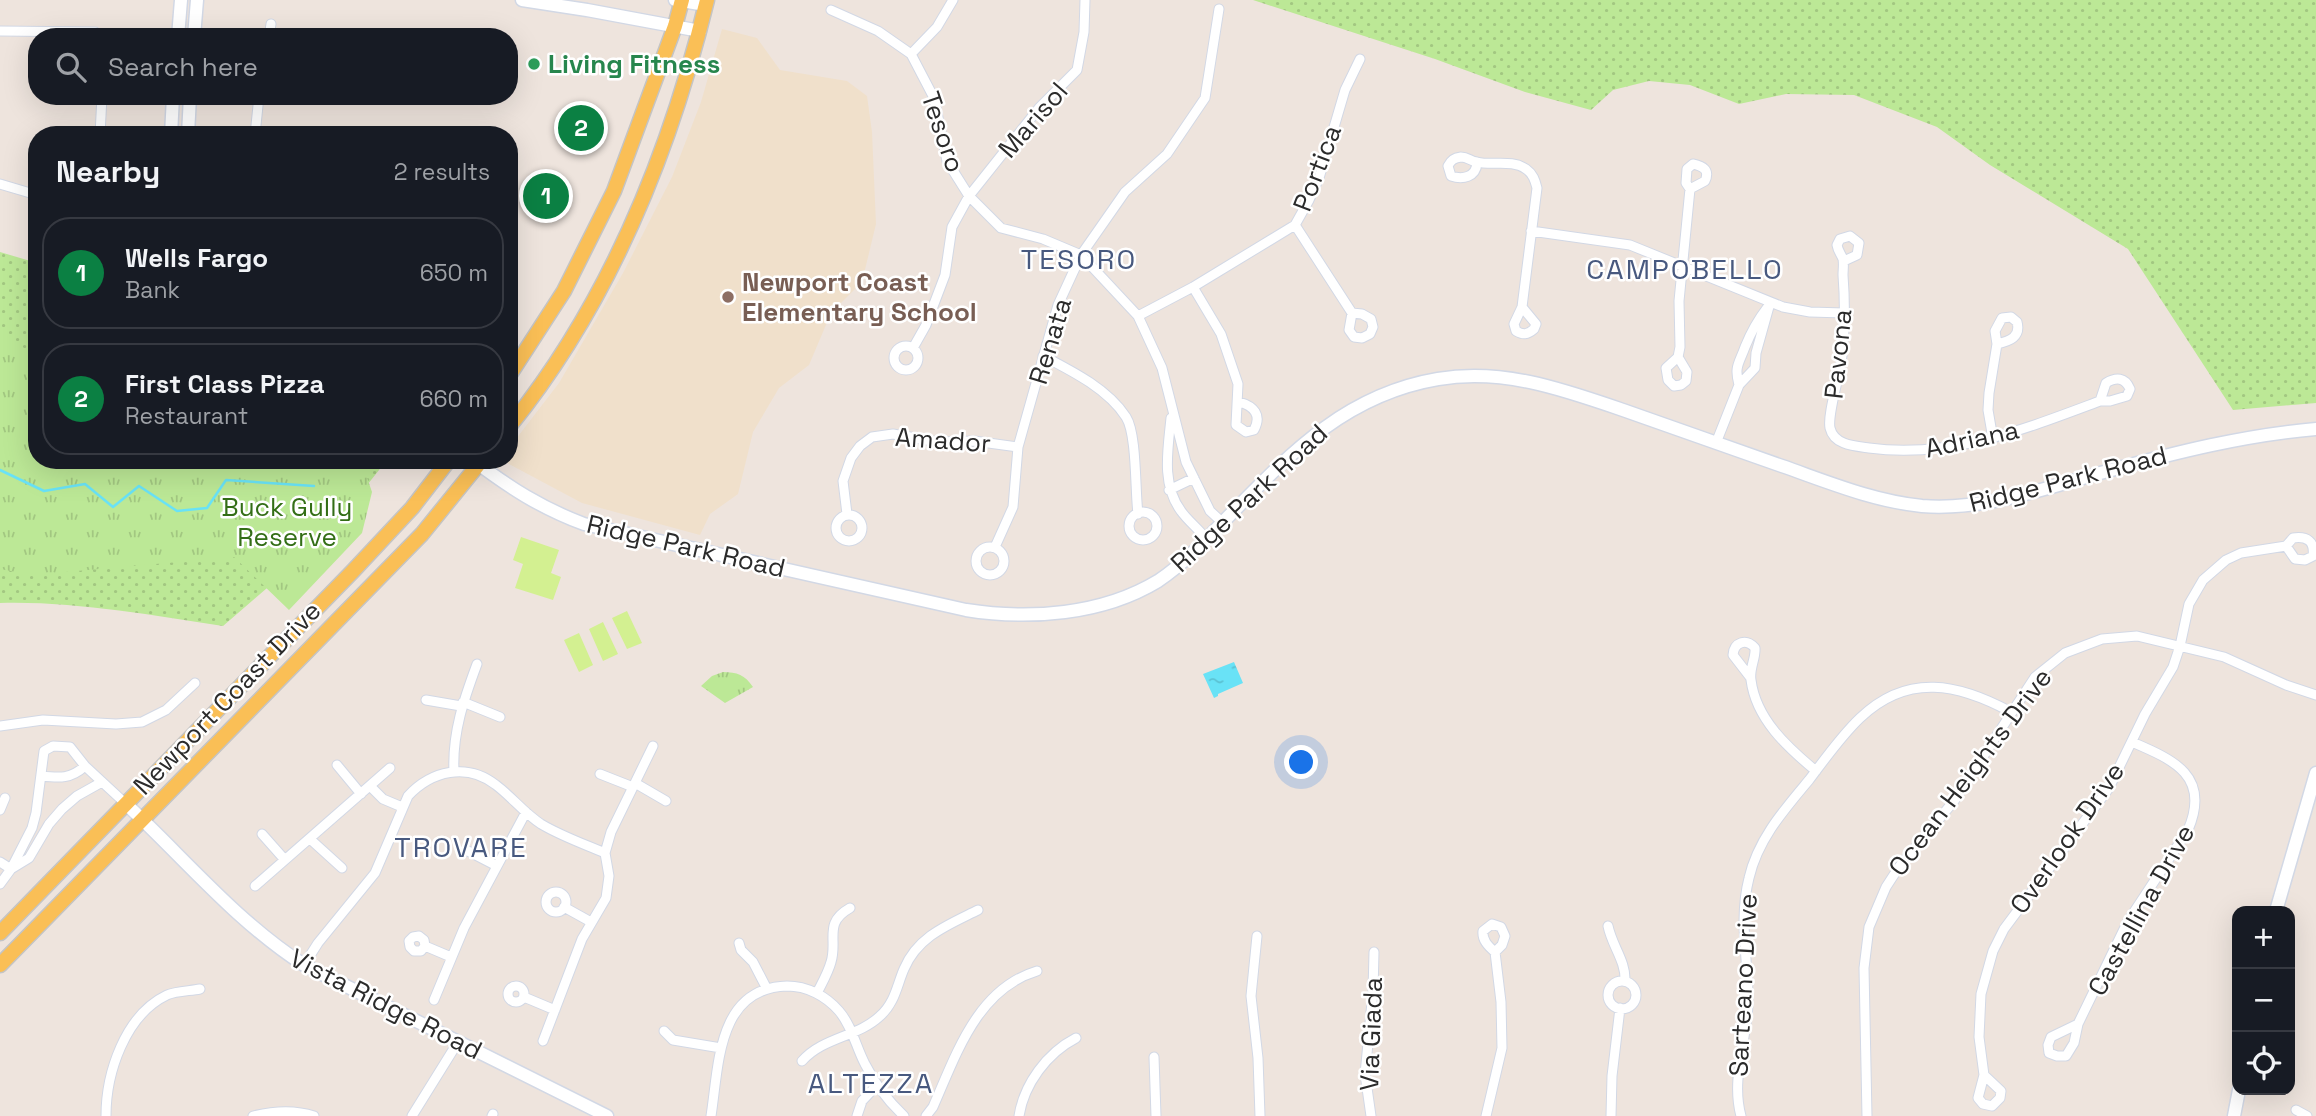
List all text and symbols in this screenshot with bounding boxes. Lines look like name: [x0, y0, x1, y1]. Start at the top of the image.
search box: [28, 28, 518, 105]
place label: Living Fitness: [548, 47, 720, 81]
icon: search: [52, 48, 90, 86]
text: Search here: [108, 50, 258, 84]
marker: Living Fitness: [526, 56, 542, 72]
street label: Marisol: [991, 75, 1075, 165]
street label: Tesoro: [913, 87, 973, 177]
pin: 2: [558, 102, 604, 154]
street label: Portica: [1285, 120, 1349, 216]
text: Nearby: [56, 152, 160, 191]
text: 2 results: [394, 157, 490, 187]
pin: 1: [523, 170, 569, 222]
text: Wells Fargo: [125, 241, 268, 275]
district label: TESORO: [1021, 241, 1137, 277]
district label: CAMPOBELLO: [1586, 251, 1784, 287]
text: 1: [76, 258, 86, 288]
text: 650 m: [420, 258, 488, 288]
place label: Newport Coast Elementary School: [742, 265, 977, 329]
text: Bank: [125, 275, 180, 305]
marker: Newport Coast Elementary School: [720, 289, 736, 305]
street label: Renata: [1021, 294, 1079, 388]
street label: Pavona: [1816, 307, 1860, 401]
text: First Class Pizza: [125, 367, 325, 401]
text: 2: [74, 384, 88, 414]
text: 660 m: [419, 384, 488, 414]
text: Restaurant: [125, 401, 248, 431]
street label: Adriana: [1922, 412, 2022, 466]
street label: Ridge Park Road: [1163, 416, 1335, 580]
street label: Amador: [894, 420, 992, 460]
street label: Ridge Park Road: [1965, 438, 2171, 520]
park label: Buck Gully Reserve: [221, 490, 353, 554]
street label: Ridge Park Road: [583, 507, 789, 585]
street label: Newport Coast Drive: [126, 594, 328, 802]
street label: Ocean Heights Drive: [1881, 661, 2059, 883]
your location: [1284, 745, 1318, 779]
street label: Overlook Drive: [2002, 756, 2132, 920]
street label: Castellina Drive: [2080, 818, 2202, 1002]
district label: TROVARE: [394, 829, 528, 865]
street label: Sarteano Drive: [1721, 892, 1765, 1078]
map controls: [2232, 906, 2295, 1095]
button: +: [2232, 906, 2295, 969]
street label: Vista Ridge Road: [284, 941, 488, 1067]
button: −: [2232, 969, 2295, 1032]
street label: Via Giada: [1352, 976, 1390, 1092]
button: locate: [2232, 1032, 2295, 1095]
district label: ALTEZZA: [808, 1065, 934, 1101]

